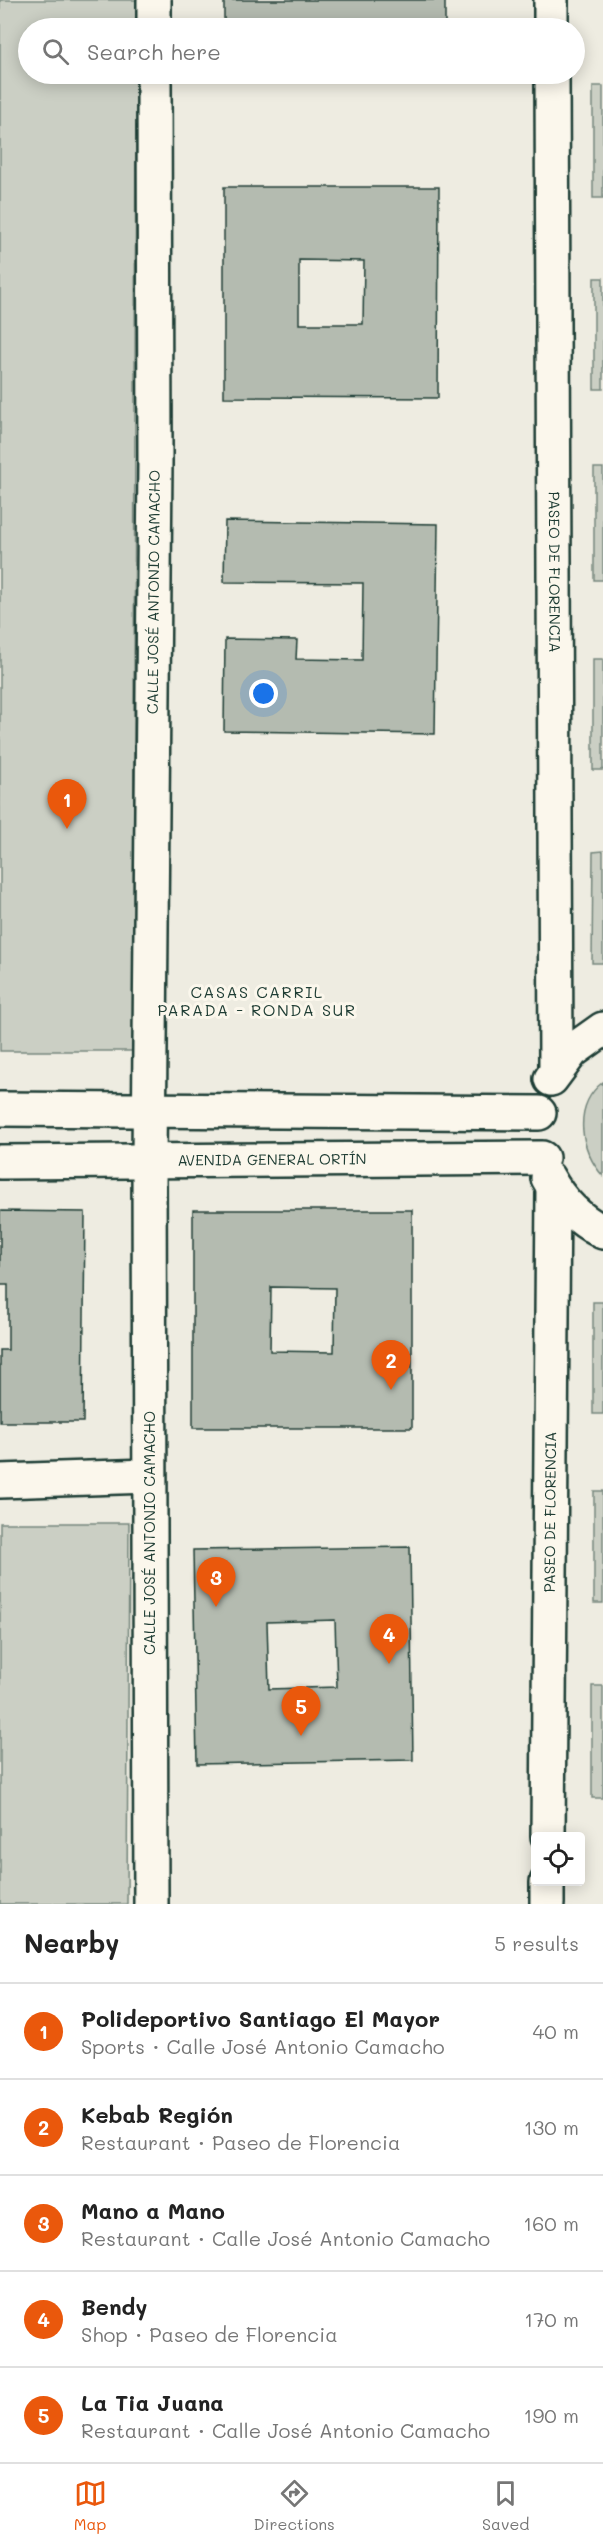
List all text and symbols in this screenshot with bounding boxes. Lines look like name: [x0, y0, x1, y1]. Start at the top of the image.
search box: [18, 18, 585, 84]
icon: search: [39, 35, 72, 68]
text: Search here: [87, 37, 221, 66]
street label: CALLE JOSÉ ANTONIO CAMACHO: [142, 470, 164, 714]
street label: PASEO DE FLORENCIA: [545, 491, 565, 653]
your location: [249, 679, 278, 708]
pin: 1: [48, 780, 86, 829]
district label: CASAS CARRIL PARADA - RONDA SUR: [158, 981, 356, 1020]
street label: AVENIDA GENERAL ORTÍN: [177, 1148, 367, 1170]
pin: 2: [372, 1340, 410, 1390]
street label: CALLE JOSÉ ANTONIO CAMACHO: [139, 1411, 159, 1655]
street label: PASEO DE FLORENCIA: [539, 1431, 560, 1593]
pin: 3: [196, 1558, 236, 1607]
pin: 4: [370, 1614, 408, 1664]
pin: 5: [282, 1686, 320, 1736]
map controls: [531, 1832, 585, 1886]
button: locate: [531, 1832, 585, 1886]
text: Nearby: [24, 1926, 119, 1960]
text: 5 results: [494, 1930, 579, 1956]
text: Polideportivo Santiago El Mayor: [81, 2004, 440, 2033]
text: 1: [39, 2018, 48, 2044]
text: 40 m: [533, 2018, 579, 2044]
text: Sports · Calle José Antonio Camacho: [81, 2033, 445, 2059]
text: Kebab Región: [81, 2100, 233, 2129]
text: 2: [38, 2114, 49, 2140]
text: 130 m: [524, 2114, 579, 2140]
text: Restaurant · Paseo de Florencia: [81, 2129, 400, 2155]
text: Mano a Mano: [81, 2196, 225, 2225]
text: 3: [38, 2210, 50, 2236]
text: 160 m: [523, 2210, 579, 2236]
text: Restaurant · Calle José Antonio Camacho: [81, 2225, 490, 2251]
text: Bendy: [81, 2292, 147, 2321]
text: 4: [37, 2306, 50, 2332]
text: 170 m: [524, 2306, 579, 2332]
text: Shop · Paseo de Florencia: [81, 2321, 338, 2347]
text: La Tia Juana: [81, 2388, 224, 2417]
text: 5: [38, 2402, 49, 2428]
text: 190 m: [524, 2402, 579, 2428]
text: Restaurant · Calle José Antonio Camacho: [81, 2417, 490, 2443]
tab: Map: [74, 2477, 107, 2534]
tab: Directions: [254, 2477, 335, 2534]
tab: Saved: [482, 2477, 529, 2534]

